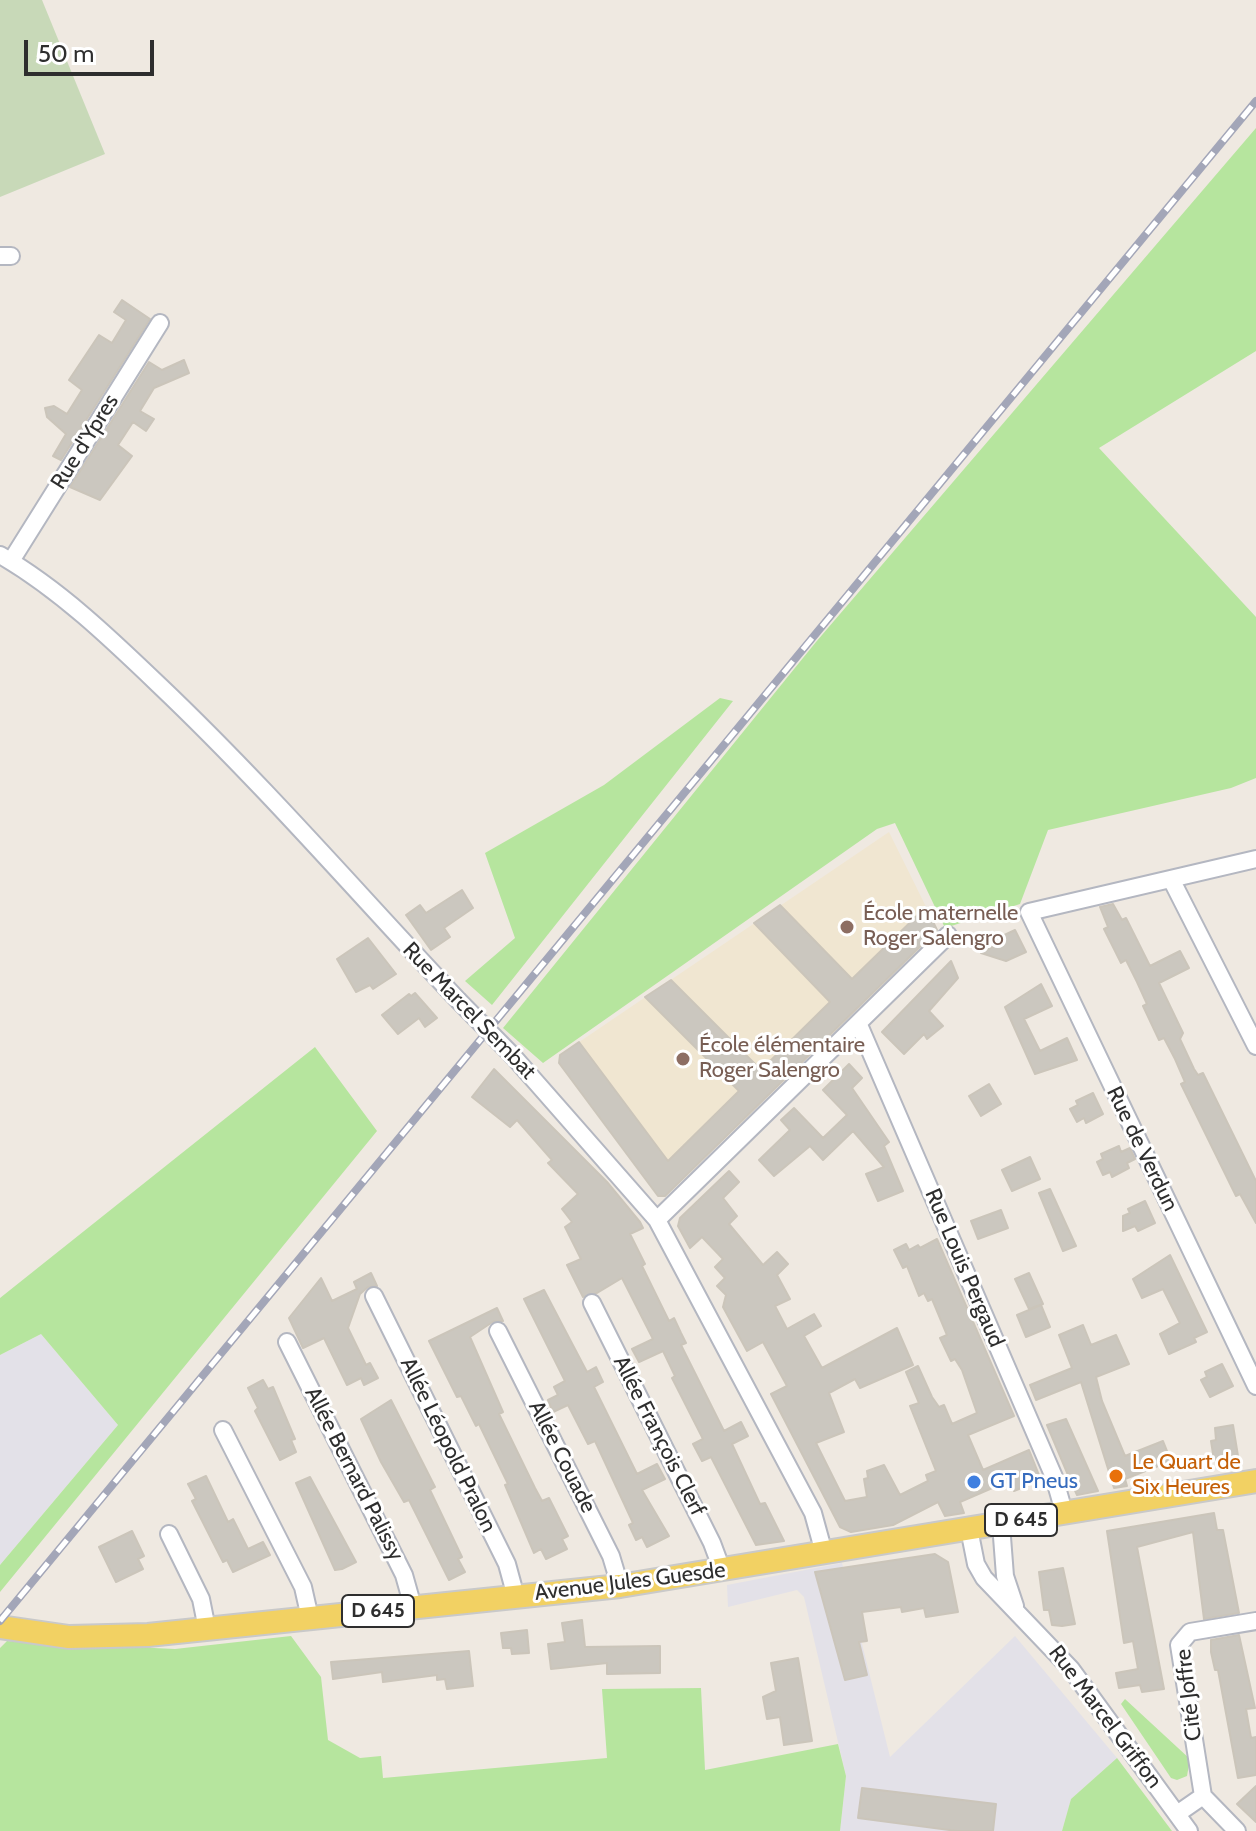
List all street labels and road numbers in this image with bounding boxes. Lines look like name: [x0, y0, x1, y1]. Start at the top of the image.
street label: Rue d'Ypres: [45, 390, 125, 494]
street label: Rue Marcel Sembat: [397, 937, 541, 1085]
street label: Rue de Verdun: [1100, 1082, 1184, 1216]
street label: Rue Louis Pergaud: [919, 1185, 1009, 1351]
street label: Allée François Clerf: [607, 1352, 711, 1520]
street label: Allée Léopold Pralon: [394, 1353, 502, 1537]
street label: Allée Bernard Palissy: [299, 1383, 409, 1565]
street label: Allée Couade: [523, 1397, 601, 1517]
road number: D 645: [985, 1504, 1057, 1536]
street label: Avenue Jules Guesde: [533, 1557, 727, 1607]
road number: D 645: [342, 1595, 414, 1627]
street label: Rue Marcel Griffon: [1043, 1640, 1167, 1794]
street label: Cité Joffre: [1170, 1648, 1208, 1742]

